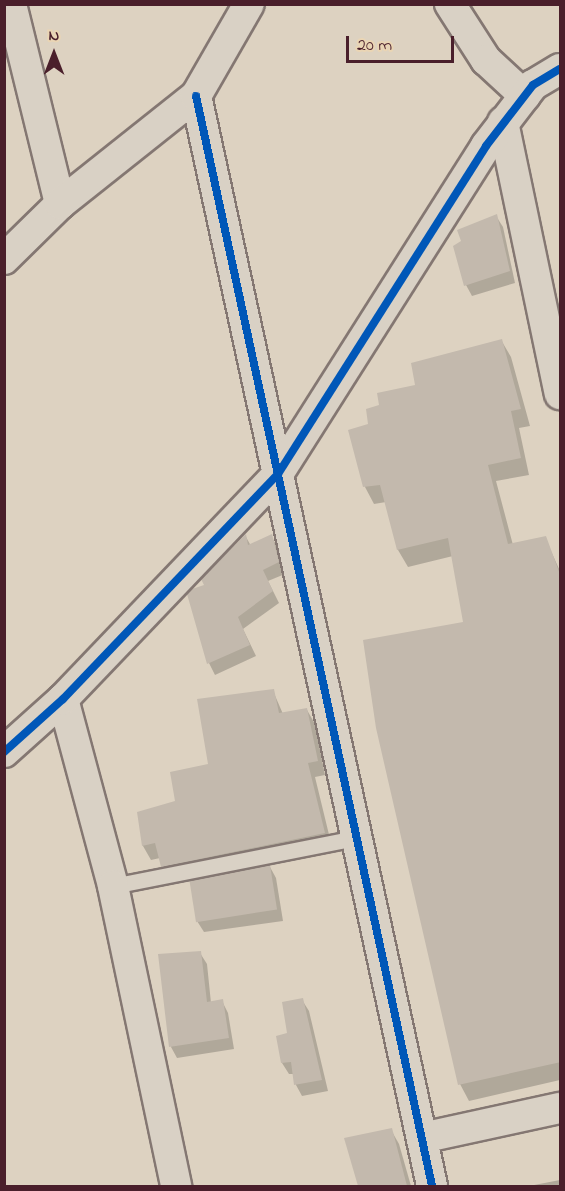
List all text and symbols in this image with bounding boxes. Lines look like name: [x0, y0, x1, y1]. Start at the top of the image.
north arrow: [24, 24, 84, 84]
text: N: [49, 24, 59, 48]
scale bar: [349, 24, 457, 62]
text: 20 m: [357, 33, 392, 59]

